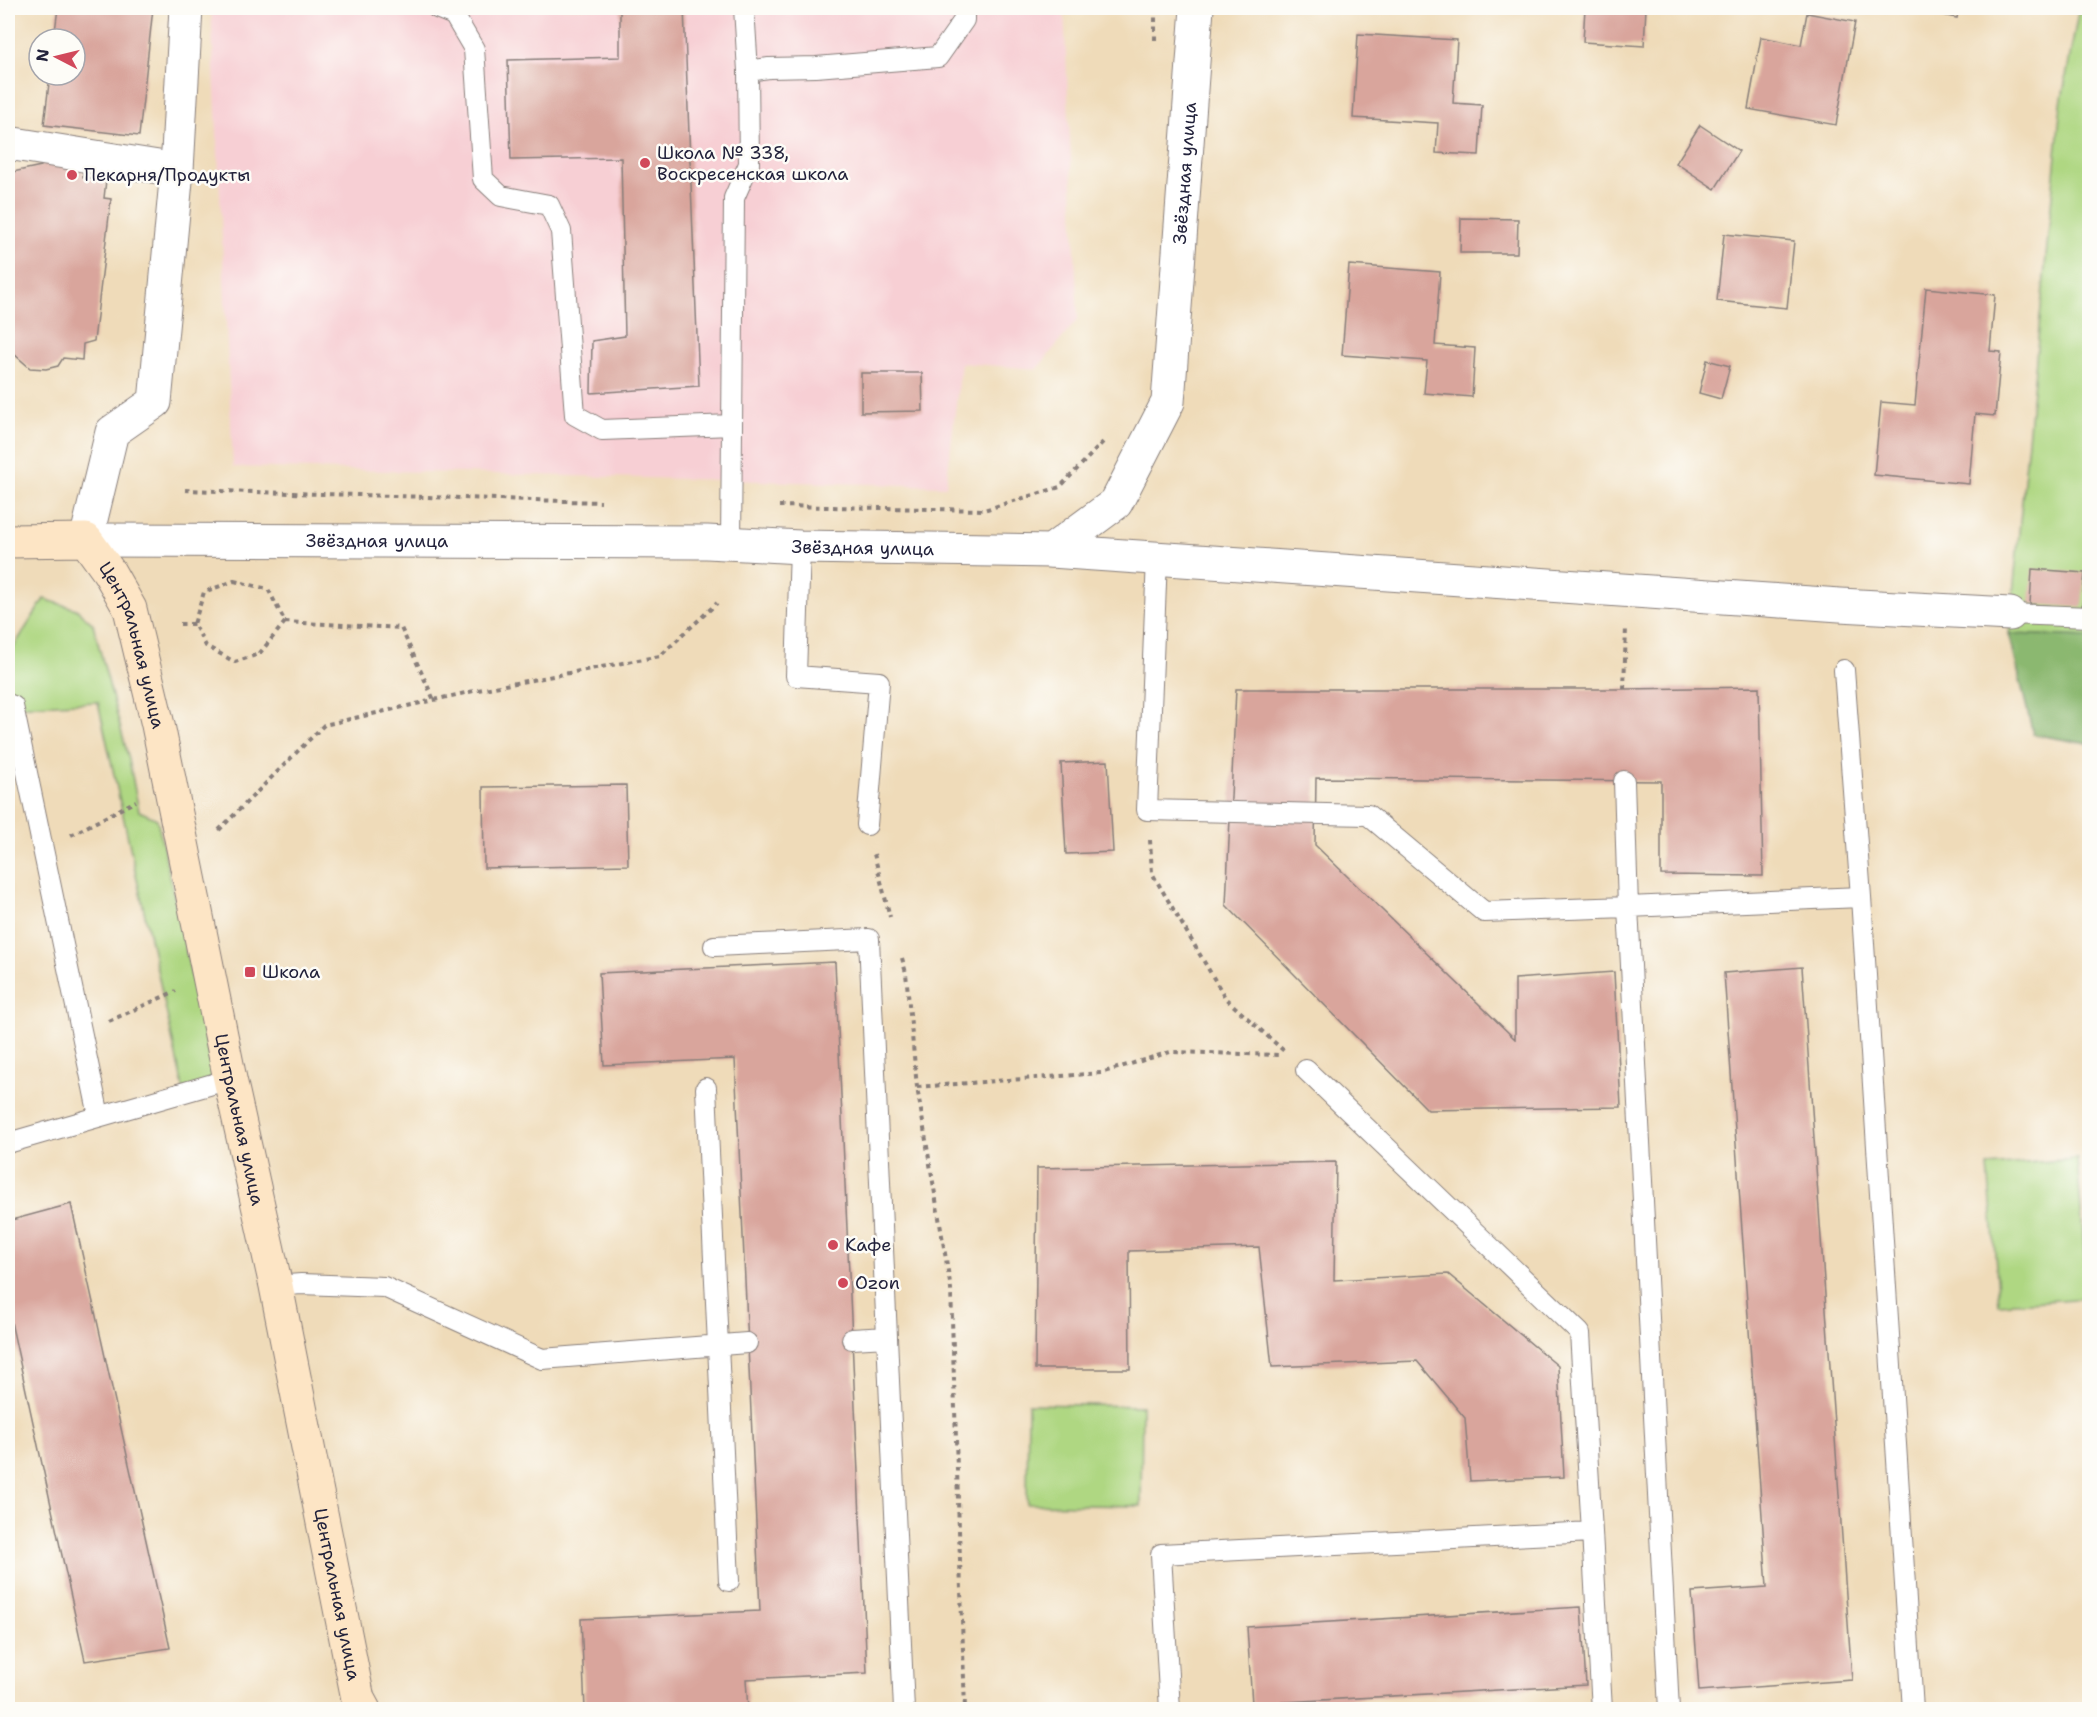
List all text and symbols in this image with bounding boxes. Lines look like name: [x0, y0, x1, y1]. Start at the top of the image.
north arrow: [27, 27, 87, 87]
text: N: [31, 48, 54, 63]
street label: Звёздная улица: [1168, 101, 1202, 245]
place label: Школа № 338, Воскресенская школа: [657, 141, 849, 186]
marker: Школа № 338, Воскресенская школа: [638, 156, 652, 170]
place label: Пекарня/Продукты: [84, 163, 250, 187]
marker: Пекарня/Продукты: [65, 168, 79, 182]
street label: Звёздная улица: [306, 529, 448, 553]
street label: Звёздная улица: [791, 535, 934, 561]
street label: Центральная улица: [93, 557, 170, 731]
place label: Школа: [262, 960, 320, 984]
marker: Школа: [243, 965, 257, 979]
street label: Центральная улица: [209, 1031, 270, 1208]
place label: Кафе: [845, 1233, 892, 1257]
marker: Кафе: [826, 1238, 840, 1252]
place label: Ozon: [855, 1271, 900, 1295]
marker: Ozon: [836, 1276, 850, 1290]
street label: Центральная улица: [308, 1506, 366, 1683]

